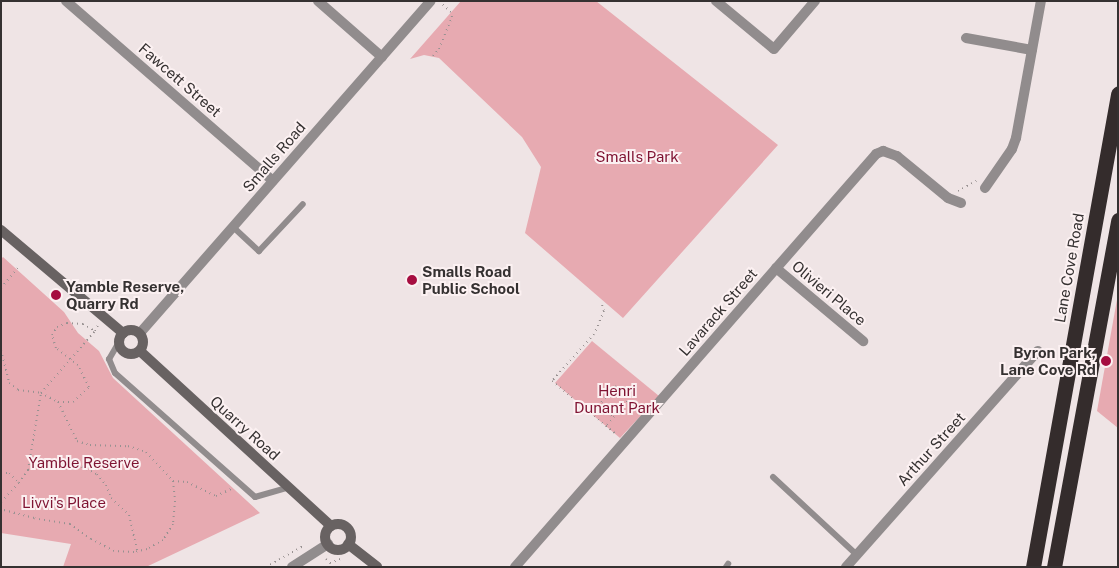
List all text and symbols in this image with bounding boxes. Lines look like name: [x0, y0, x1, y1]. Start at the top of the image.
street label: Fawcett Street: [135, 39, 225, 121]
street label: Smalls Road: [239, 118, 309, 196]
park label: Smalls Park: [595, 148, 679, 166]
street label: Lane Cove Road: [1050, 212, 1088, 324]
street label: Olivieri Place: [788, 257, 870, 329]
place label: Smalls Road Public School: [422, 262, 520, 297]
street label: Lavarack Street: [675, 265, 761, 359]
marker: Smalls Road Public School: [406, 274, 418, 286]
place label: Yamble Reserve, Quarry Rd: [66, 277, 184, 312]
marker: Yamble Reserve, Quarry Rd: [50, 289, 62, 301]
place label: Byron Park, Lane Cove Rd: [1000, 343, 1096, 378]
marker: Byron Park, Lane Cove Rd: [1100, 355, 1112, 367]
park label: Henri Dunant Park: [574, 381, 660, 416]
street label: Quarry Road: [207, 392, 283, 464]
street label: Arthur Street: [893, 408, 969, 490]
park label: Yamble Reserve: [28, 454, 140, 472]
park label: Livvi's Place: [22, 494, 106, 512]

